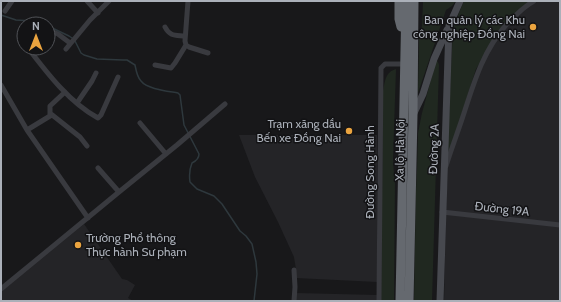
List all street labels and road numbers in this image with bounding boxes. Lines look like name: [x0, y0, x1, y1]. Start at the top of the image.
street label: Xa lộ Hà Nội: [391, 119, 408, 181]
street label: Đường 2A: [425, 123, 442, 175]
street label: Đường Song Hành: [362, 125, 377, 219]
street label: Đường 19A: [474, 198, 531, 219]

